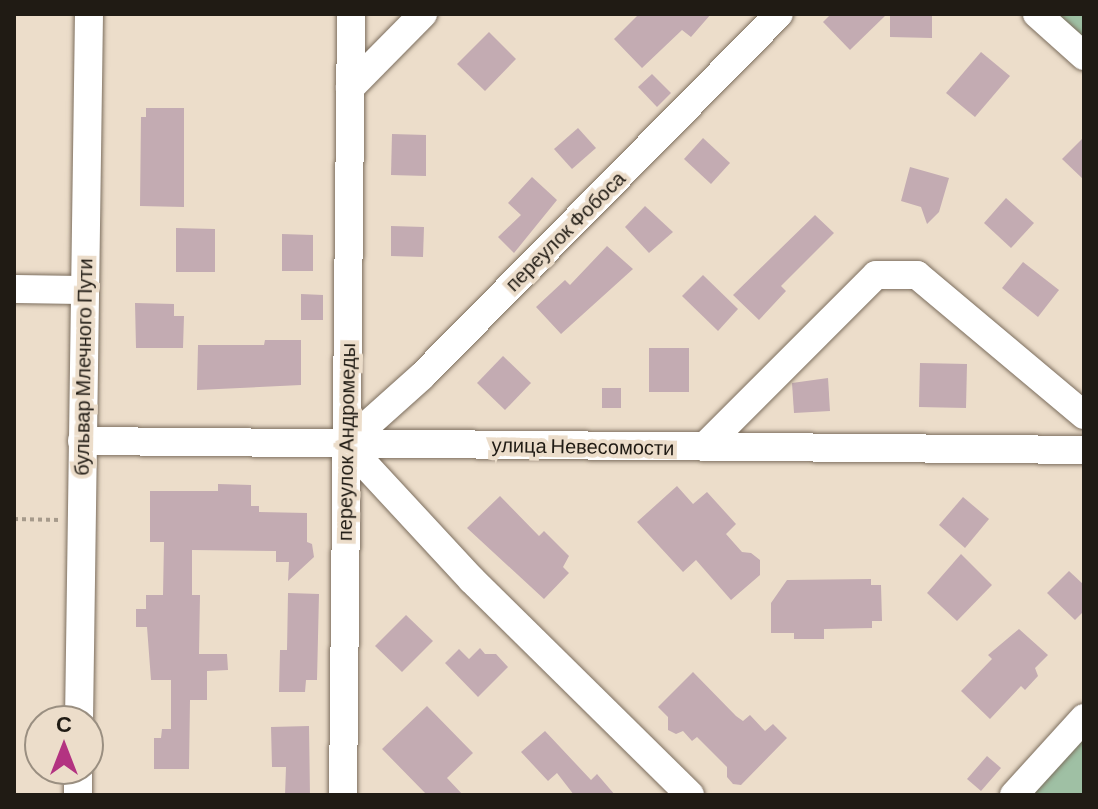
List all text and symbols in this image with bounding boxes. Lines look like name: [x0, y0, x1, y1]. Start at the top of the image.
street label: переулок Фобоса: [500, 166, 630, 296]
street label: бульвар Млечного Пути: [69, 258, 97, 476]
street label: переулок Андромеды: [332, 343, 360, 541]
street label: улица Невесомости: [491, 432, 675, 460]
north arrow: [24, 705, 104, 785]
text: С: [56, 710, 72, 736]

